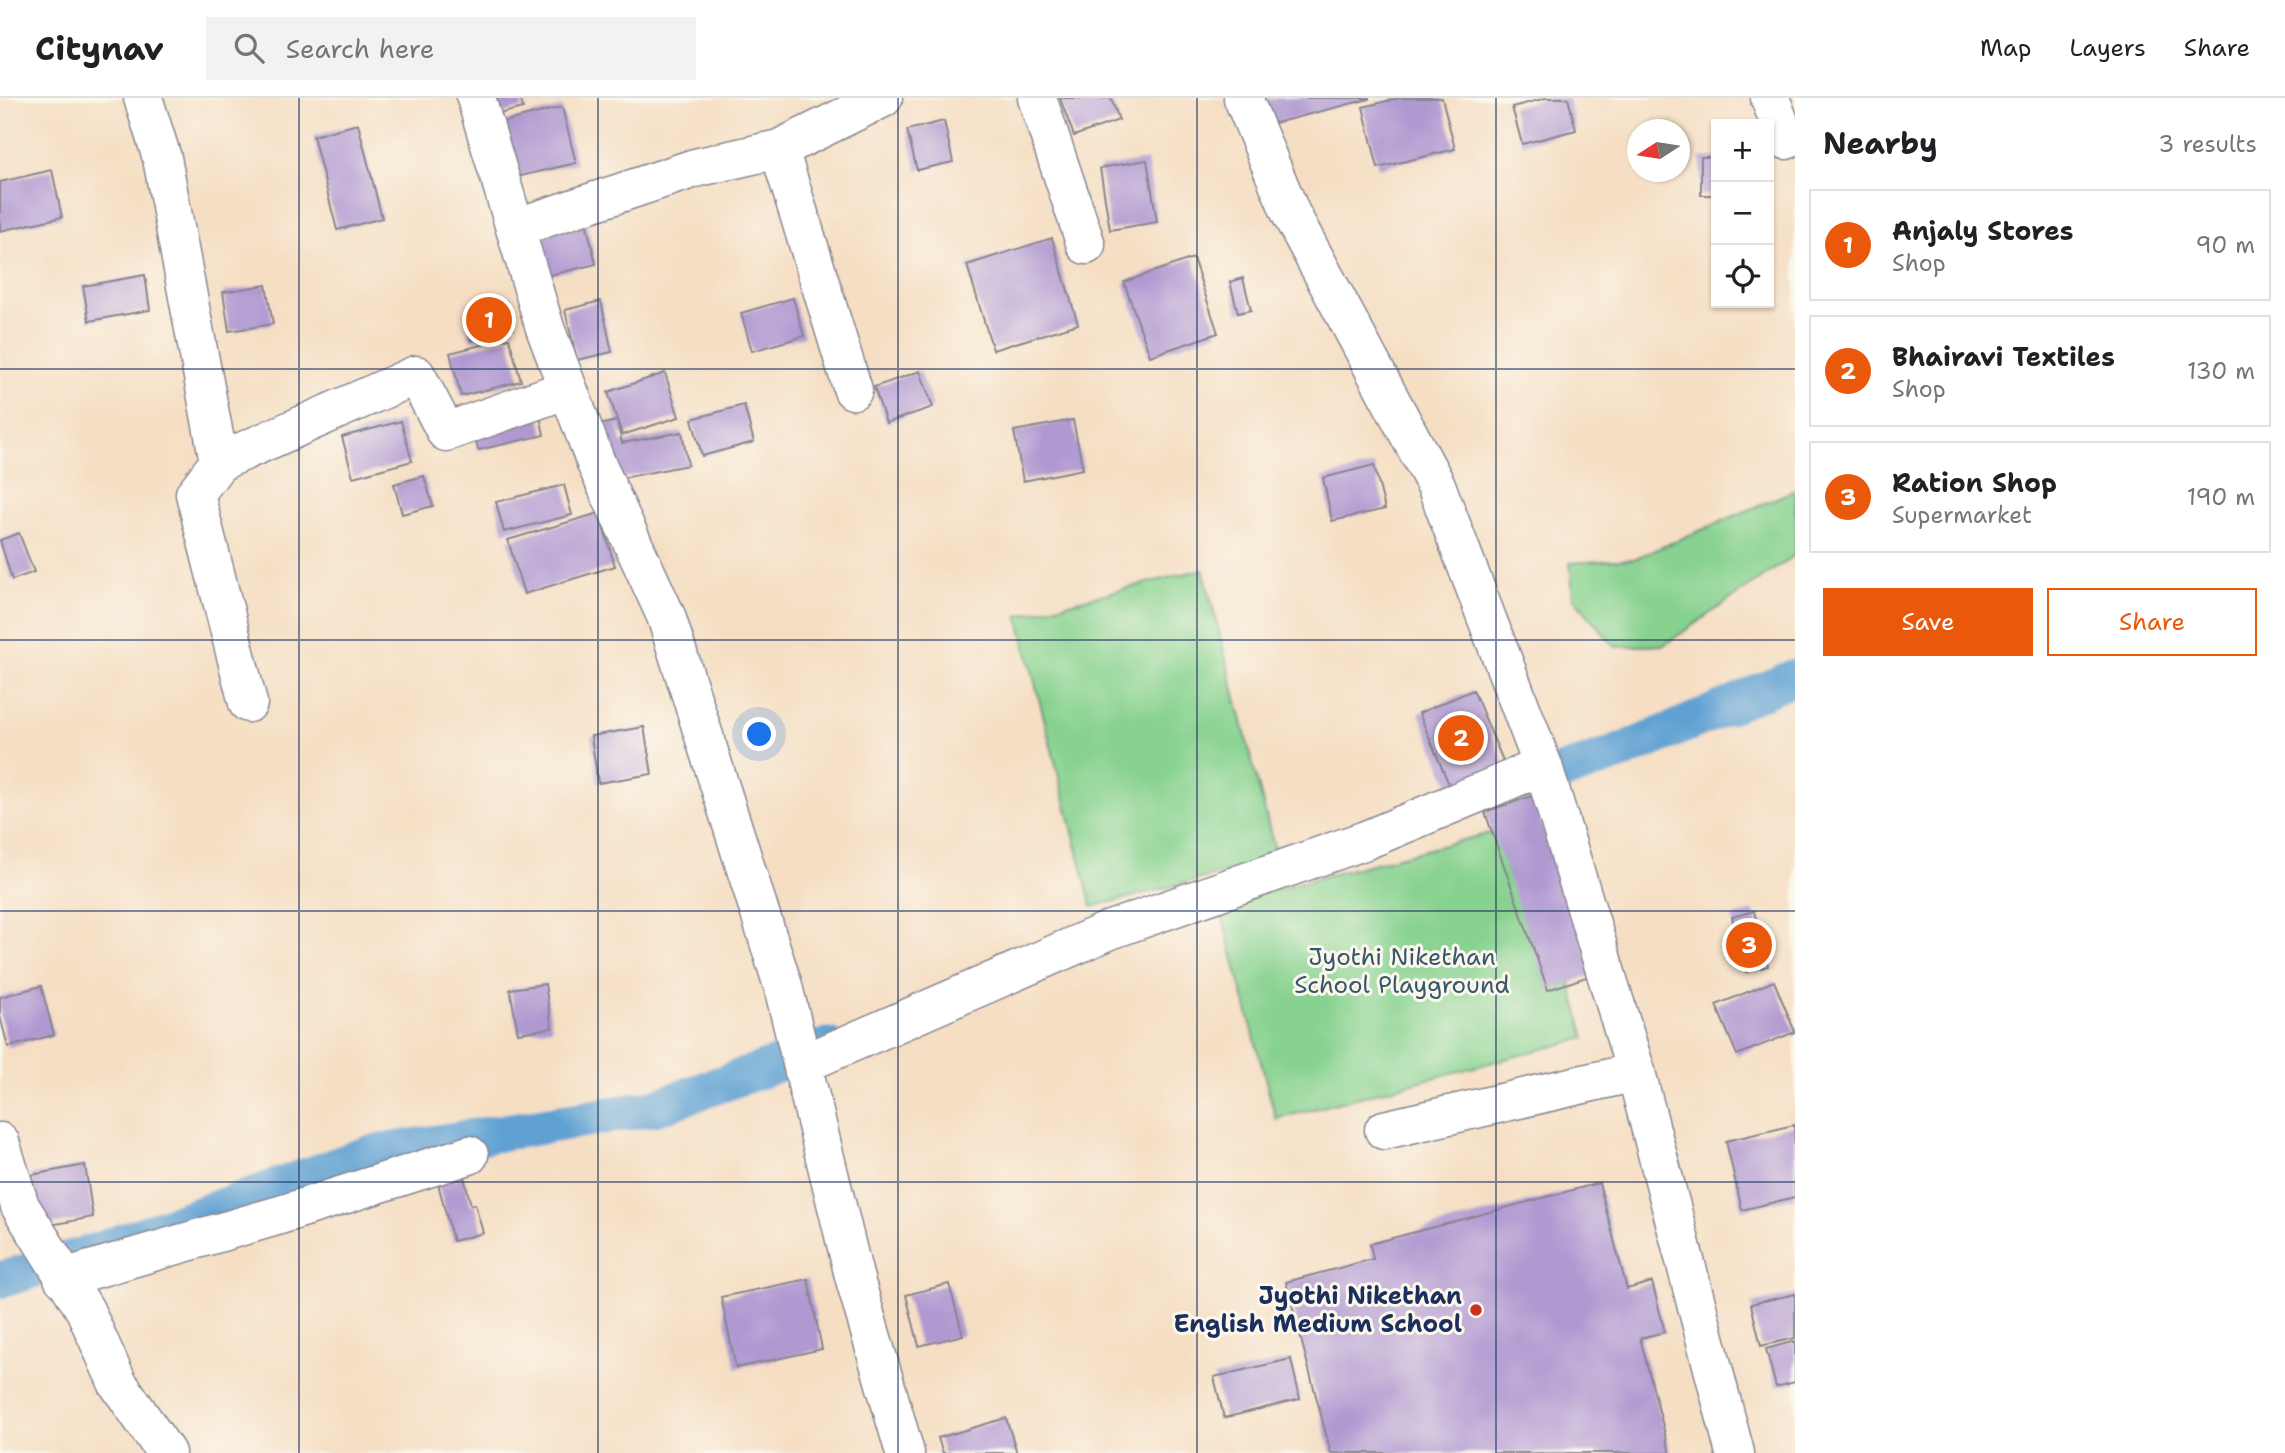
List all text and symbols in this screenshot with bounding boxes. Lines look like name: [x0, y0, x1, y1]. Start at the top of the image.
search box: [206, 17, 696, 80]
text: Citynav: [35, 26, 164, 71]
icon: search: [230, 29, 268, 67]
text: Search here: [286, 31, 434, 66]
text: Map: [1980, 32, 2031, 64]
text: Layers: [2069, 32, 2146, 64]
text: Share: [2184, 32, 2250, 64]
north arrow: [1627, 119, 1690, 182]
map controls: [1711, 119, 1774, 308]
button: +: [1711, 119, 1774, 182]
text: Nearby: [1823, 123, 1938, 164]
text: 3 results: [2158, 129, 2257, 159]
button: −: [1711, 182, 1774, 245]
text: Anjaly Stores: [1892, 213, 2074, 248]
text: 1: [1843, 230, 1853, 260]
text: 90 m: [2195, 230, 2255, 260]
button: locate: [1711, 245, 1774, 308]
text: Shop: [1892, 248, 1946, 278]
pin: 1: [466, 294, 512, 346]
text: Bhairavi Textiles: [1892, 339, 2115, 374]
text: 2: [1840, 356, 1856, 386]
text: 130 m: [2187, 356, 2255, 386]
text: Shop: [1892, 374, 1946, 404]
text: Ration Shop: [1892, 465, 2057, 500]
text: 3: [1840, 482, 1856, 512]
text: 190 m: [2187, 482, 2255, 512]
text: Supermarket: [1892, 500, 2032, 530]
button: Save: [1823, 588, 2033, 656]
button: Share: [2047, 588, 2257, 656]
pin: 2: [1438, 712, 1484, 764]
your location: [742, 717, 776, 751]
pin: 3: [1726, 919, 1772, 971]
park label: Jyothi Nikethan School Playground: [1294, 941, 1510, 1001]
place label: Jyothi Nikethan English Medium School: [1174, 1280, 1462, 1340]
marker: Jyothi Nikethan English Medium School: [1468, 1302, 1484, 1318]

